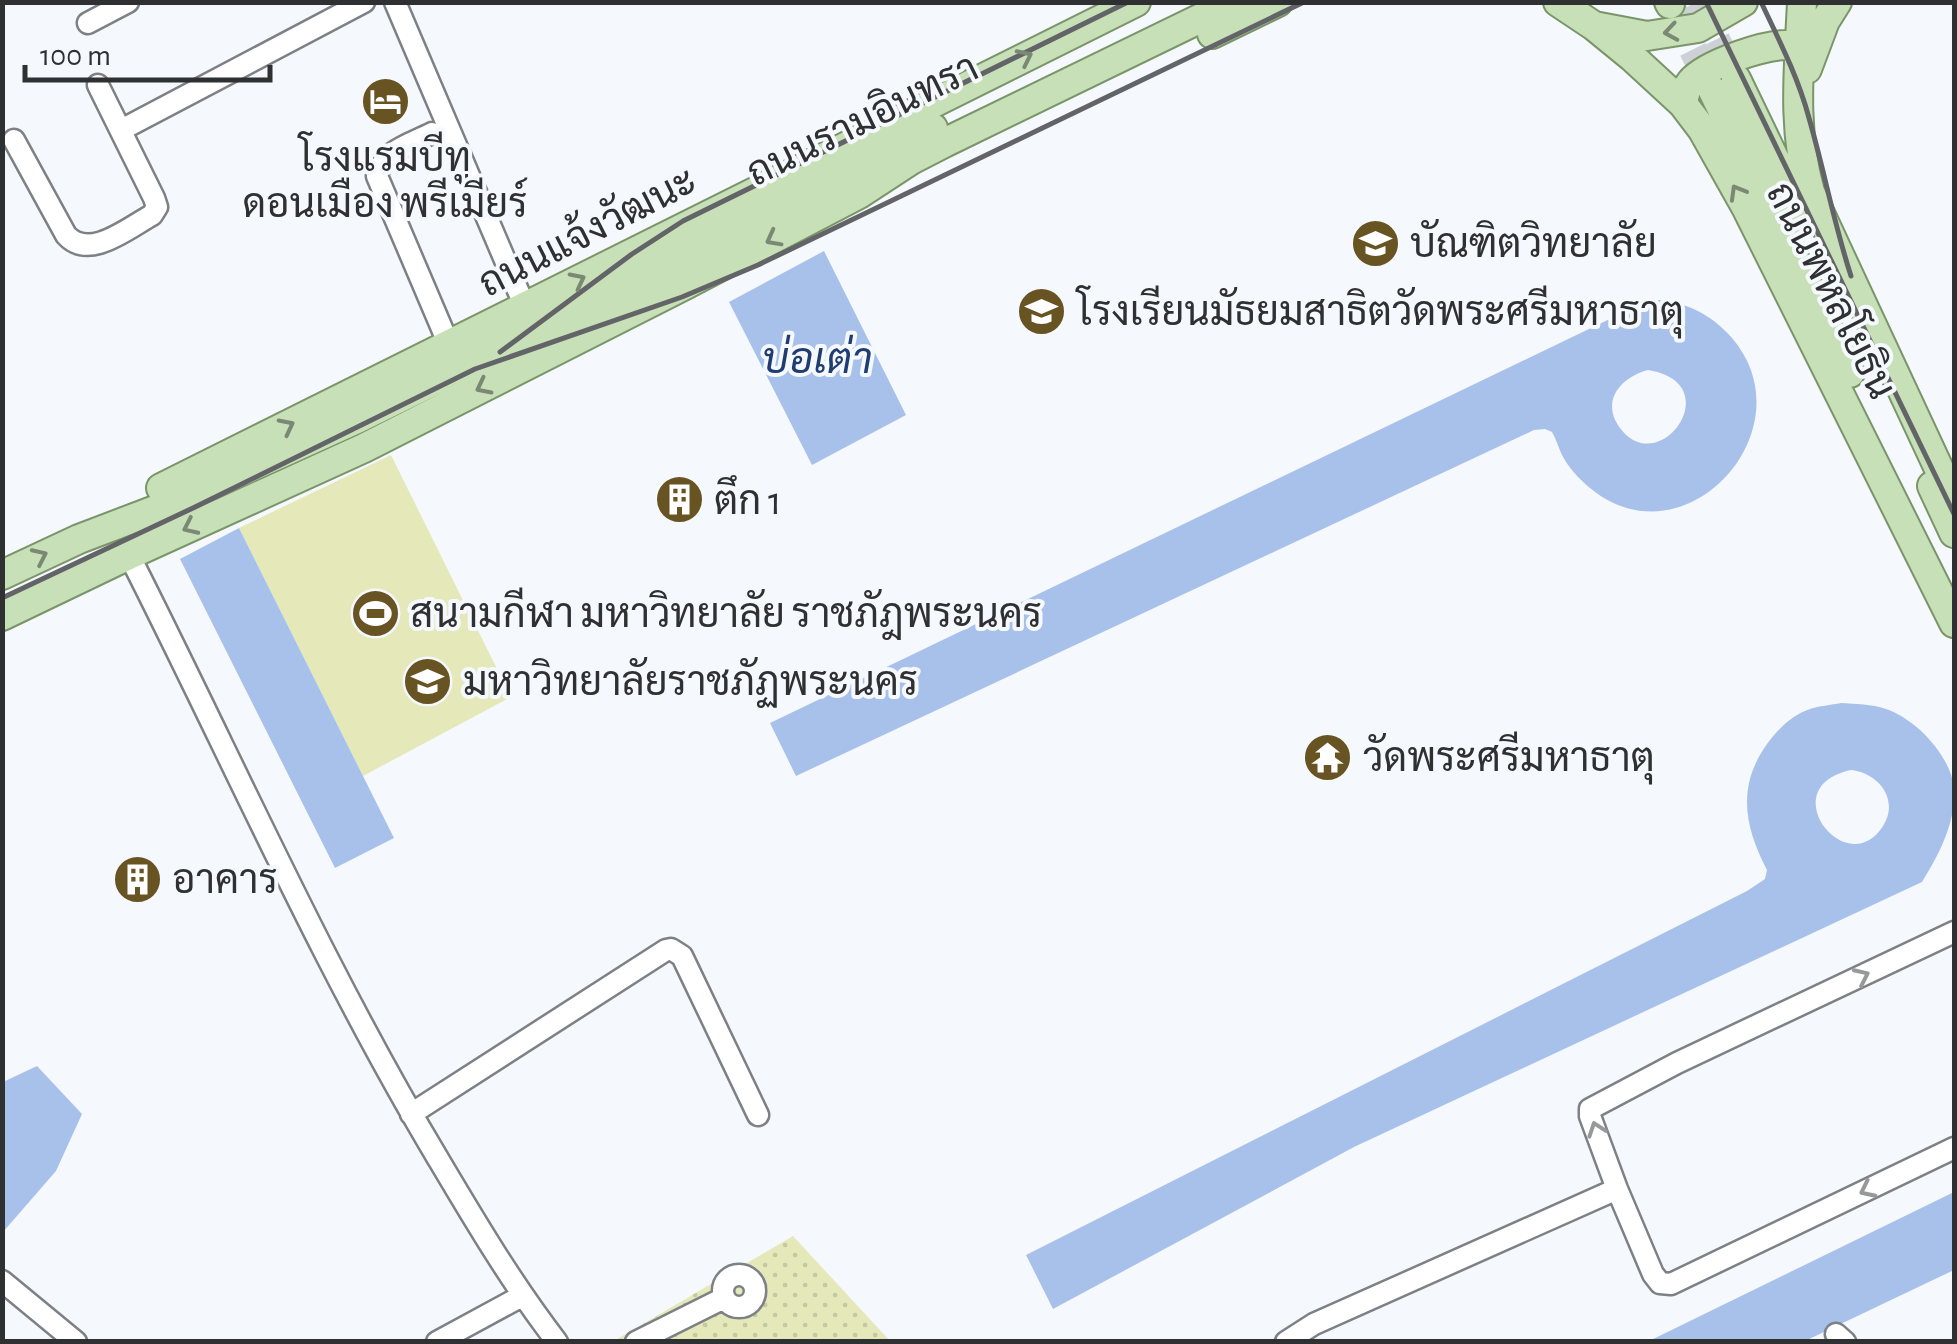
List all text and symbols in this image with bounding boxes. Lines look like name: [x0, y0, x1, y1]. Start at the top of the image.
scale bar: [25, 20, 270, 82]
one-way arrow: [1663, 21, 1680, 42]
text: 100 m: [40, 41, 111, 71]
street label: ถนนรามอินทรา: [739, 43, 985, 194]
one-way arrow: [1015, 50, 1033, 69]
hotel icon: โรงแรมบีทู ดอนเมือง พรีเมียร์: [359, 76, 411, 128]
place label: โรงแรมบีทู ดอนเมือง พรีเมียร์: [242, 131, 528, 225]
street label: ถนนแจ้งวัฒนะ: [469, 154, 703, 305]
street label: ถนนพหลโยธิน: [1759, 173, 1909, 406]
one-way arrow: [1730, 185, 1750, 203]
school or university icon: บัณฑิตวิทยาลัย: [1349, 217, 1401, 269]
place label: บัณฑิตวิทยาลัย: [1410, 219, 1657, 265]
one-way arrow: [765, 227, 783, 246]
one-way arrow: [567, 273, 585, 292]
school or university icon: โรงเรียนมัธยมสาธิตวัดพระศรีมหาธาตุ: [1016, 285, 1068, 337]
place label: โรงเรียนมัธยมสาธิตวัดพระศรีมหาธาตุ: [1075, 285, 1684, 339]
water label: บ่อเต่า: [762, 334, 872, 381]
one-way arrow: [476, 375, 494, 394]
one-way arrow: [277, 419, 295, 438]
building icon: ตึก 1: [653, 474, 705, 526]
place label: ตึก 1: [714, 475, 782, 522]
one-way arrow: [182, 515, 200, 535]
one-way arrow: [30, 549, 48, 569]
sports icon: สนามกีฬา มหาวิทยาลัย ราชภัฎพระนคร: [349, 587, 401, 639]
place label: สนามกีฬา มหาวิทยาลัย ราชภัฎพระนคร: [410, 587, 1042, 640]
school or university icon: มหาวิทยาลัยราชภัฏพระนคร: [402, 655, 454, 707]
place label: มหาวิทยาลัยราชภัฏพระนคร: [463, 657, 918, 708]
temple icon: วัดพระศรีมหาธาตุ: [1302, 731, 1354, 783]
place label: วัดพระศรีมหาธาตุ: [1363, 731, 1655, 785]
building icon: อาคาร: [111, 853, 163, 905]
place label: อาคาร: [172, 861, 278, 901]
one-way arrow: [1852, 968, 1870, 988]
one-way arrow: [1587, 1122, 1607, 1139]
one-way arrow: [1859, 1178, 1877, 1197]

